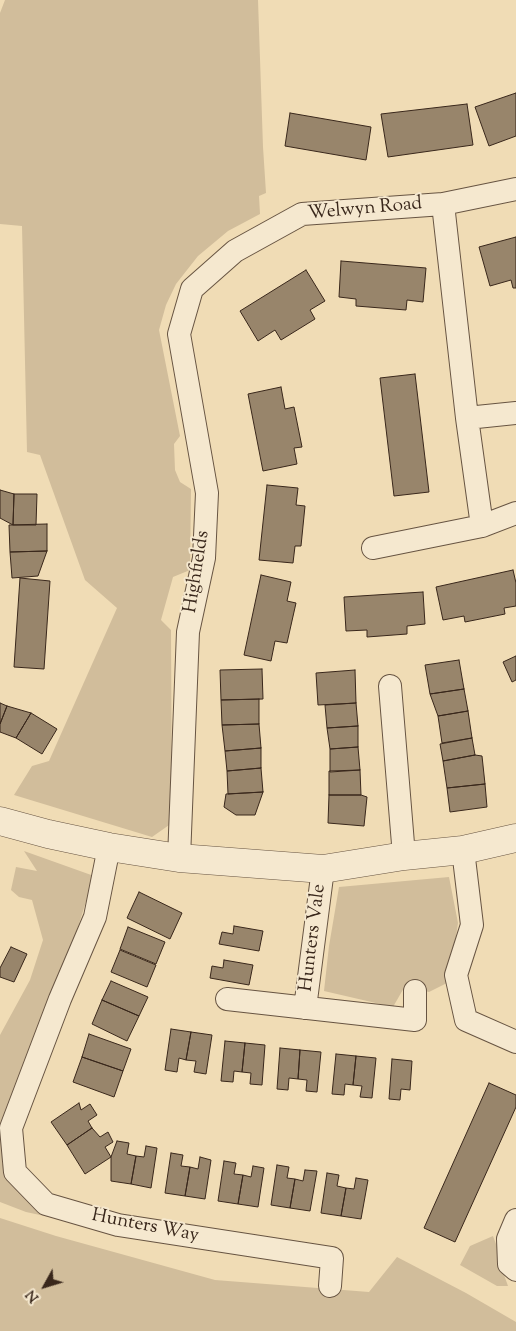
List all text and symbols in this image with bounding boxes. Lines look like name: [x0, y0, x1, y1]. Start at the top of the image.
street label: Welwyn Road: [307, 194, 423, 226]
street label: Highfields: [180, 529, 216, 615]
street label: Hunters Vale: [296, 883, 332, 993]
street label: Hunters Way: [89, 1205, 201, 1249]
north arrow: [20, 1261, 70, 1311]
text: N: [22, 1285, 45, 1306]

